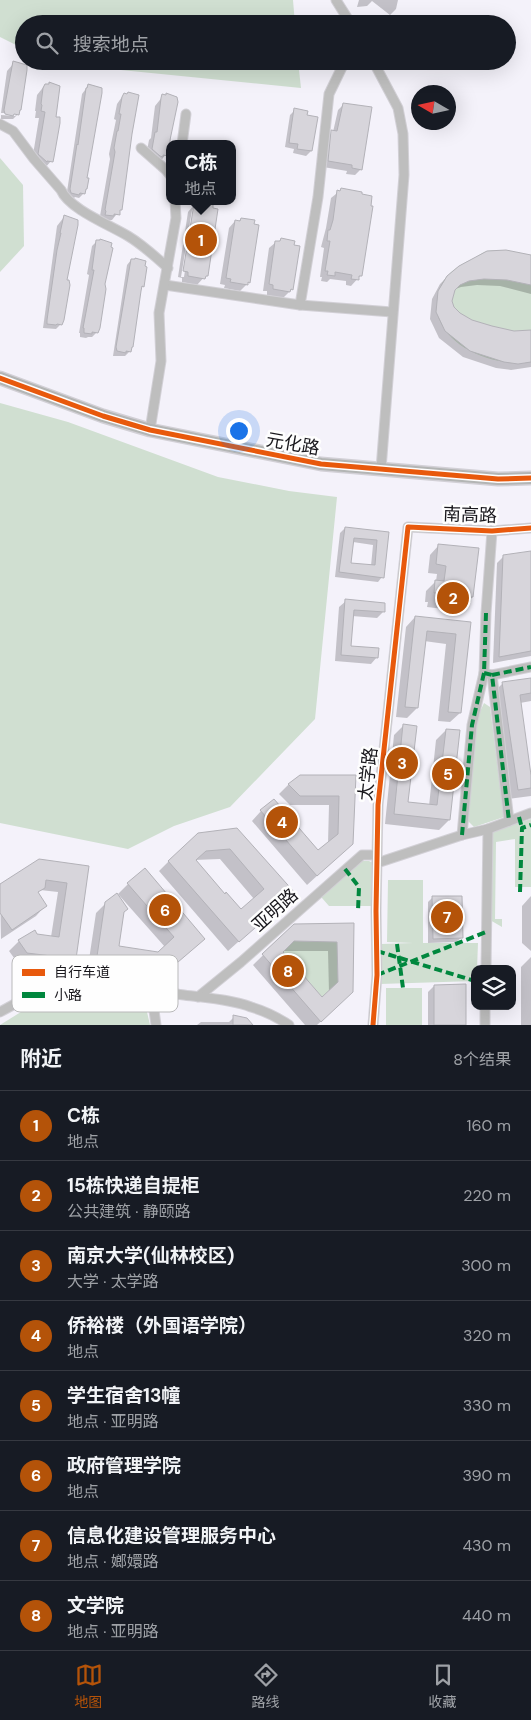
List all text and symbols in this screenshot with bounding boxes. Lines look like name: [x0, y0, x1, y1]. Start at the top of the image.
search box: [15, 15, 516, 70]
icon: search: [33, 29, 61, 57]
text: 搜索地点: [73, 32, 149, 57]
north arrow: [411, 85, 456, 130]
popup: [166, 140, 236, 205]
text: C栋: [184, 150, 218, 175]
text: 地点: [184, 178, 217, 199]
pin: 1: [185, 221, 217, 259]
your location: [226, 418, 252, 444]
street label: 元化路: [264, 427, 322, 461]
street label: 南高路: [443, 502, 497, 528]
pin: 2: [437, 579, 469, 617]
pin: 3: [386, 744, 418, 782]
street label: 太学路: [353, 746, 383, 802]
pin: 5: [432, 755, 464, 793]
pin: 4: [266, 803, 298, 841]
street label: 亚明路: [247, 883, 303, 937]
pin: 6: [149, 891, 181, 929]
pin: 7: [431, 898, 463, 936]
pin: 8: [272, 952, 304, 990]
legend: [12, 955, 178, 1012]
text: 自行车道: [54, 963, 110, 981]
map controls: [471, 965, 516, 1010]
button: layers: [471, 965, 516, 1010]
text: 小路: [54, 986, 82, 1004]
text: 附近: [20, 1045, 62, 1073]
text: 8个结果: [453, 1049, 511, 1070]
text: C栋: [67, 1103, 100, 1128]
text: 1: [33, 1115, 39, 1136]
text: 160 m: [467, 1115, 511, 1136]
text: 地点: [67, 1131, 99, 1152]
text: 15栋快递自提柜: [67, 1173, 200, 1198]
text: 2: [31, 1185, 41, 1206]
text: 220 m: [463, 1185, 511, 1206]
text: 公共建筑 · 静颐路: [67, 1201, 191, 1222]
text: 南京大学(仙林校区): [67, 1243, 234, 1268]
text: 3: [31, 1255, 41, 1276]
text: 300 m: [461, 1255, 511, 1276]
text: 大学 · 太学路: [67, 1271, 159, 1292]
text: 侨裕楼（外国语学院）: [67, 1313, 257, 1338]
text: 4: [31, 1325, 41, 1346]
text: 320 m: [463, 1325, 511, 1346]
text: 地点: [67, 1341, 99, 1362]
text: 学生宿舍13幢: [67, 1383, 180, 1408]
text: 5: [31, 1395, 41, 1416]
text: 330 m: [463, 1395, 511, 1416]
text: 地点 · 亚明路: [67, 1411, 159, 1432]
text: 政府管理学院: [67, 1453, 181, 1478]
text: 6: [31, 1465, 41, 1486]
text: 390 m: [463, 1465, 511, 1486]
text: 地点: [67, 1481, 99, 1502]
text: 信息化建设管理服务中心: [67, 1523, 276, 1548]
text: 7: [32, 1535, 40, 1556]
text: 430 m: [462, 1535, 511, 1556]
text: 地点 · 嫏嬛路: [67, 1551, 159, 1572]
text: 文学院: [67, 1593, 124, 1618]
text: 8: [31, 1605, 41, 1626]
text: 440 m: [462, 1605, 511, 1626]
text: 地点 · 亚明路: [67, 1621, 159, 1642]
tab: 地图: [75, 1661, 103, 1711]
tab: 路线: [252, 1661, 280, 1711]
tab: 收藏: [429, 1661, 457, 1711]

